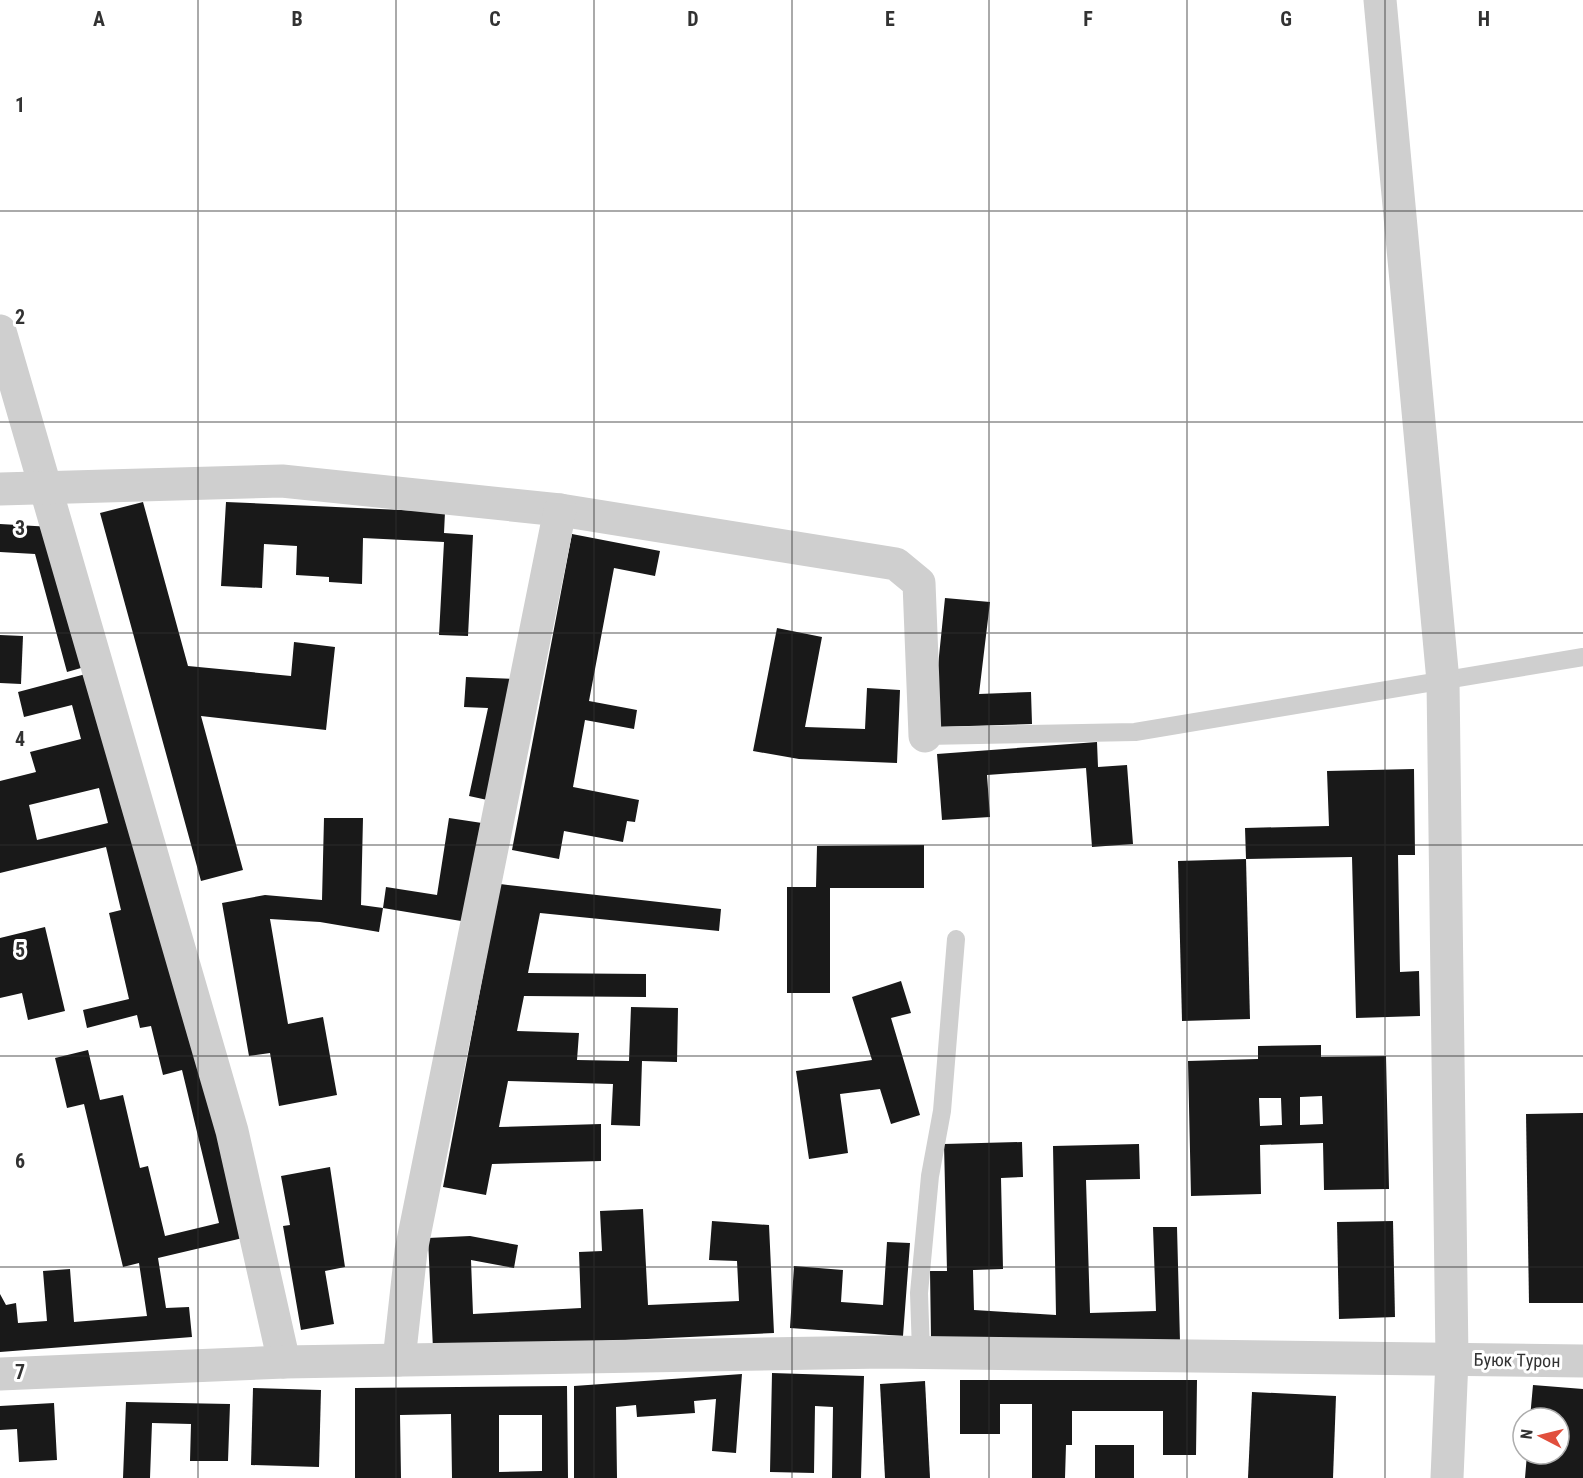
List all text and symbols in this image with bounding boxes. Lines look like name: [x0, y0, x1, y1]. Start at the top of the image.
text: A: [93, 7, 105, 31]
text: B: [291, 7, 303, 31]
text: C: [489, 7, 501, 31]
text: D: [687, 7, 699, 31]
text: E: [885, 7, 895, 31]
text: F: [1083, 7, 1093, 31]
text: G: [1280, 7, 1292, 31]
text: H: [1478, 7, 1490, 31]
text: 1: [15, 93, 25, 117]
text: 2: [15, 305, 25, 329]
text: 3: [15, 516, 25, 540]
text: 4: [15, 727, 25, 751]
text: 5: [15, 938, 25, 962]
text: 6: [15, 1149, 25, 1173]
street label: Буюк Tурон: [1473, 1349, 1561, 1371]
text: 7: [15, 1360, 25, 1384]
north arrow: [1511, 1406, 1571, 1466]
text: N: [1517, 1428, 1537, 1440]

